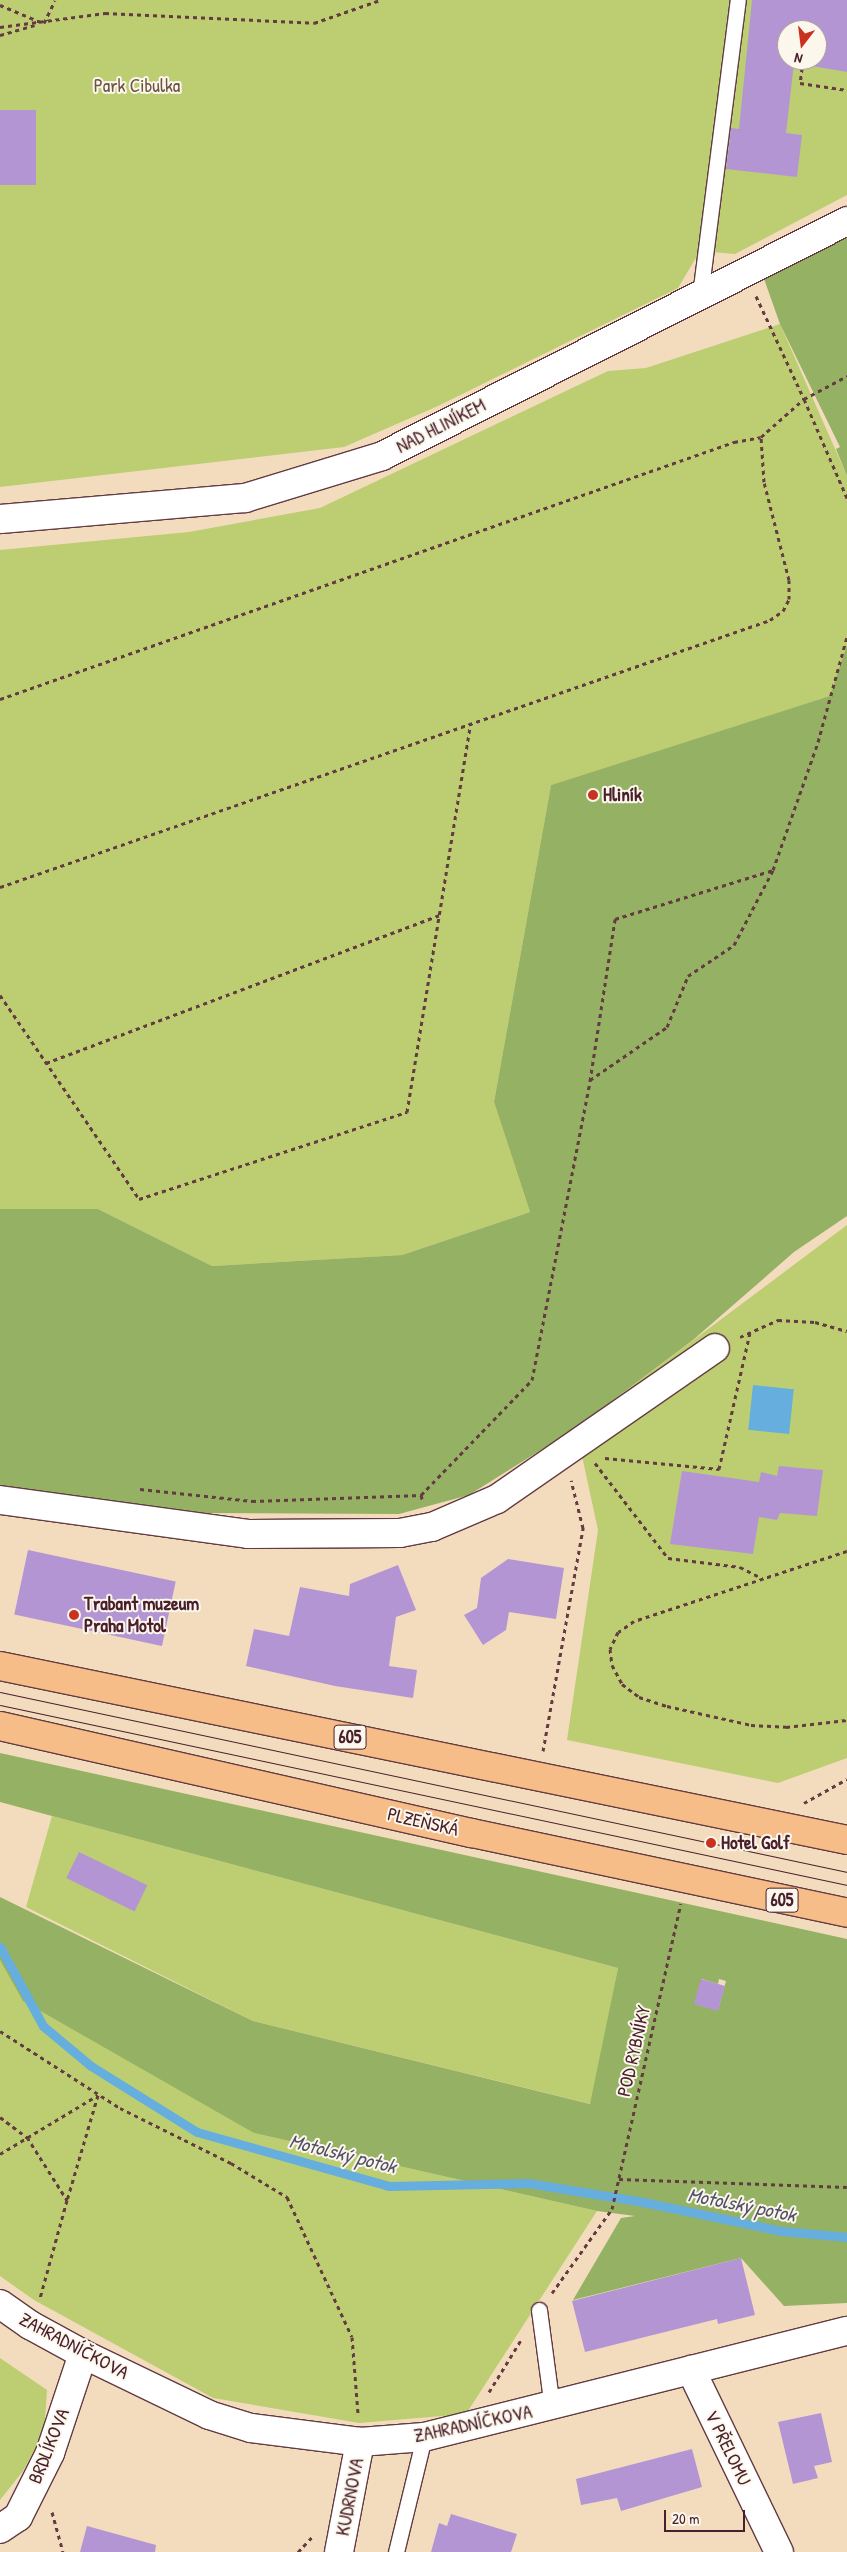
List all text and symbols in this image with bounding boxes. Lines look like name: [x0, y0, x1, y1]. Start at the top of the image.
north arrow: [777, 20, 827, 70]
text: N: [792, 49, 804, 69]
park label: Park Cibulka: [94, 75, 180, 97]
street label: NAD HLINÍKEM: [392, 394, 490, 458]
place label: Hliník: [603, 784, 642, 806]
marker: Hliník: [587, 789, 599, 801]
place label: Trabant muzeum Praha Motol: [84, 1593, 199, 1637]
marker: Trabant muzeum Praha Motol: [68, 1609, 80, 1621]
road number: 605: [332, 1721, 368, 1752]
street label: PLZEŇSKÁ: [385, 1803, 461, 1841]
place label: Hotel Golf: [721, 1832, 790, 1854]
marker: Hotel Golf: [705, 1837, 717, 1849]
road number: 605: [764, 1884, 800, 1916]
street label: POD RYBNÍKY: [612, 2003, 656, 2099]
water label: Motolský potok: [287, 2128, 399, 2178]
water label: Motolský potok: [686, 2182, 798, 2226]
street label: ZAHRADNÍČKOVA: [16, 2308, 132, 2384]
street label: ZAHRADNÍČKOVA: [412, 2400, 534, 2448]
street label: BRDLÍKOVA: [24, 2405, 74, 2487]
street label: V PŘELOMU: [700, 2407, 756, 2489]
street label: KUDRNOVA: [331, 2456, 369, 2538]
scale bar: [667, 2500, 748, 2532]
text: 20 m: [672, 2508, 699, 2529]

